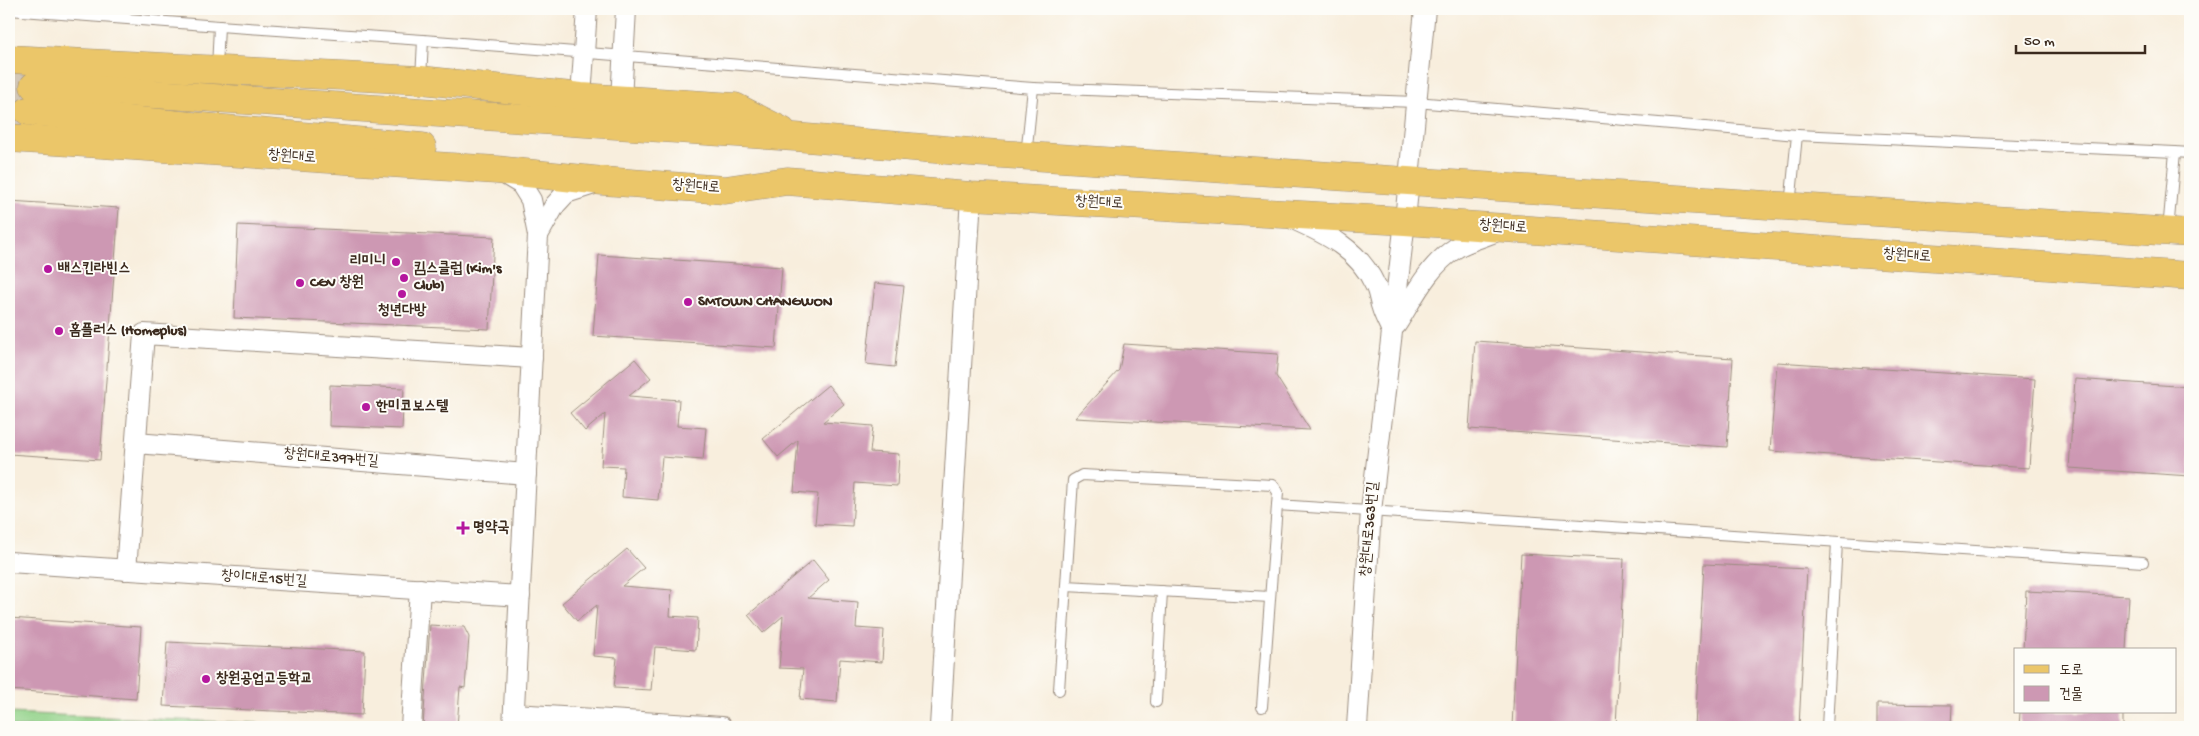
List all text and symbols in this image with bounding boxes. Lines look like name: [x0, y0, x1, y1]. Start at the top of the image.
scale bar: [2016, 22, 2145, 54]
text: 50 m: [2024, 33, 2055, 51]
street label: 창원대로: [267, 146, 317, 168]
street label: 창원대로: [671, 176, 721, 198]
street label: 창원대로: [1074, 193, 1124, 213]
street label: 창원대로: [1478, 216, 1528, 238]
street label: 창원대로: [1882, 245, 1932, 267]
place label: 리미니: [350, 253, 386, 271]
marker: 리미니: [390, 256, 402, 268]
place label: 배스킨라빈스: [57, 260, 130, 278]
place label: 킴스클럽 (Kim's Club): [413, 260, 503, 295]
marker: 배스킨라빈스: [42, 263, 54, 275]
marker: 킴스클럽 (Kim's Club): [398, 272, 410, 284]
place label: CGV 창원: [309, 274, 364, 292]
marker: CGV 창원: [294, 277, 306, 289]
marker: 청년다방: [396, 288, 408, 300]
place label: SMTOWN CHANGWON: [698, 293, 833, 311]
marker: SMTOWN CHANGWON: [682, 296, 694, 308]
place label: 청년다방: [378, 302, 427, 320]
place label: 홈플러스 (Homeplus): [69, 321, 187, 340]
marker: 홈플러스 (Homeplus): [53, 325, 65, 337]
place label: 한미코보스텔: [375, 398, 448, 416]
marker: 한미코보스텔: [360, 401, 372, 413]
street label: 창원대로397번길: [283, 445, 379, 471]
street label: 창원대로363번길: [1357, 481, 1383, 577]
place label: 명약국: [473, 519, 509, 537]
marker: 명약국: [457, 522, 469, 534]
street label: 창이대로15번길: [220, 567, 308, 591]
legend: [2014, 648, 2176, 714]
text: 도로: [2059, 662, 2083, 680]
place label: 창원공업고등학교: [216, 670, 313, 688]
marker: 창원공업고등학교: [200, 673, 212, 685]
text: 건물: [2059, 686, 2083, 704]

